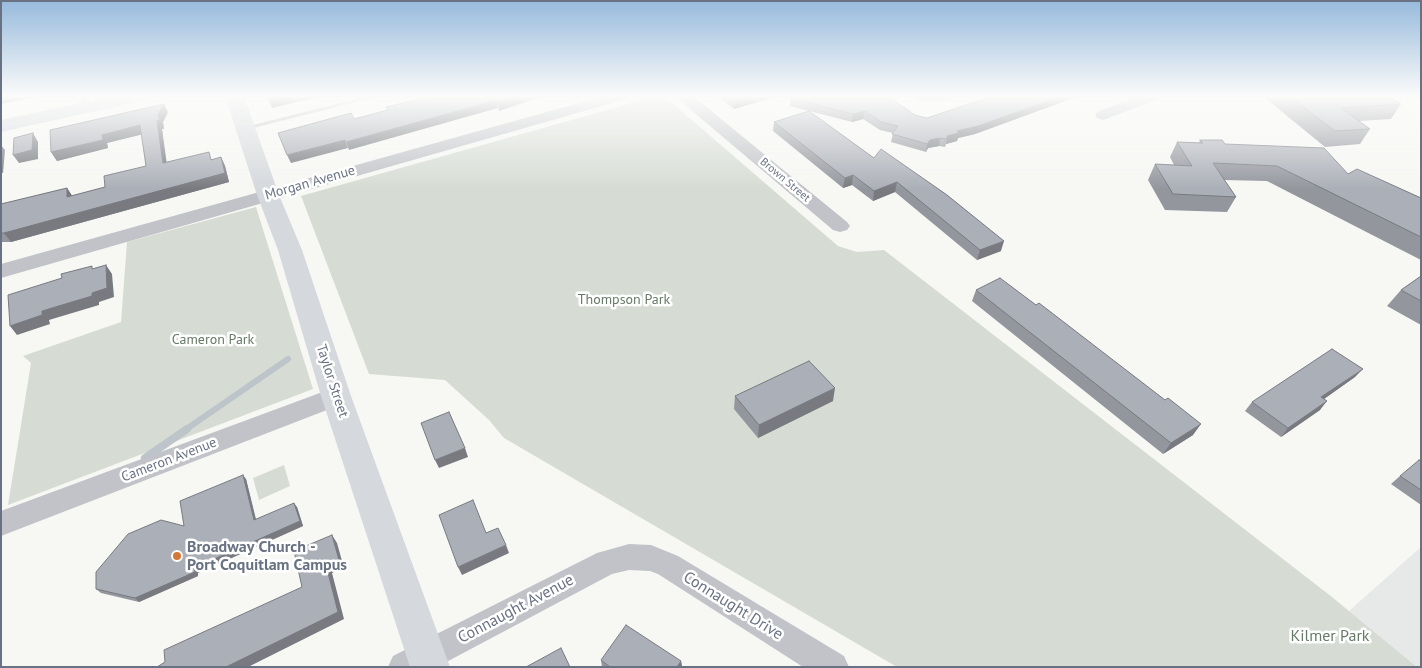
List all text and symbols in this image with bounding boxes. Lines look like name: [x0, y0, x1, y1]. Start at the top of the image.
street label: Brown Street: [757, 155, 813, 205]
street label: Morgan Avenue: [263, 162, 357, 204]
park label: Thompson Park: [578, 292, 670, 308]
park label: Cameron Park: [172, 332, 254, 348]
street label: Taylor Street: [312, 342, 352, 420]
street label: Cameron Avenue: [119, 434, 219, 486]
place label: Broadway Church - Port Coquitlam Campus: [187, 537, 347, 575]
marker: Broadway Church - Port Coquitlam Campus: [171, 550, 183, 562]
street label: Connaught Drive: [680, 568, 786, 644]
street label: Connaught Avenue: [455, 570, 577, 648]
park label: Kilmer Park: [1291, 626, 1369, 646]

